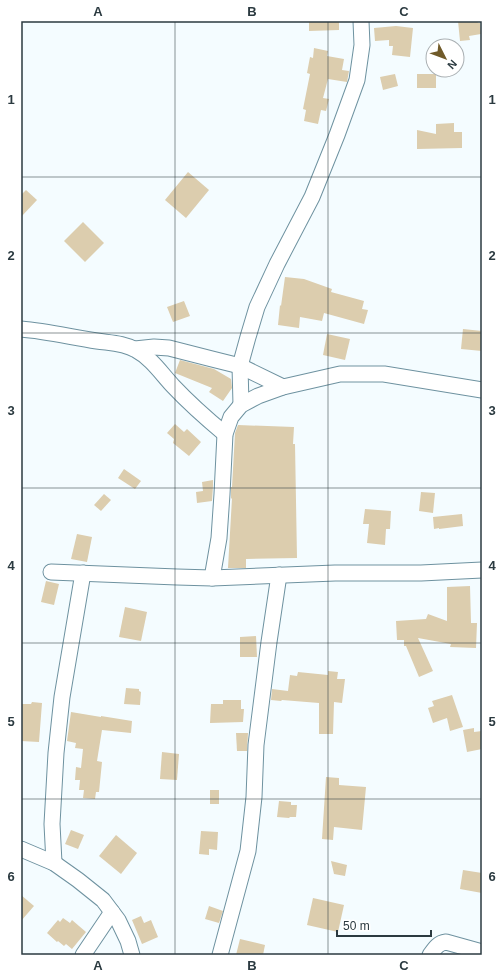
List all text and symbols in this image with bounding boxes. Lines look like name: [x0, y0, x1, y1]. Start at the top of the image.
text: A: [93, 4, 103, 19]
text: B: [247, 4, 257, 19]
text: C: [399, 4, 409, 19]
north arrow: [425, 38, 465, 78]
text: N: [445, 58, 460, 72]
text: 1: [7, 92, 15, 107]
text: 1: [488, 92, 496, 107]
text: 2: [7, 248, 15, 263]
text: 2: [488, 248, 496, 263]
text: 3: [7, 403, 15, 418]
text: 3: [488, 403, 496, 418]
text: 4: [7, 558, 15, 573]
text: 4: [488, 558, 496, 573]
text: 5: [7, 714, 15, 729]
text: 5: [488, 714, 496, 729]
text: 6: [7, 869, 15, 884]
text: 6: [488, 869, 496, 884]
scale bar: [337, 912, 431, 938]
text: 50 m: [343, 919, 370, 933]
text: A: [93, 958, 103, 973]
text: B: [247, 958, 257, 973]
text: C: [399, 958, 409, 973]

